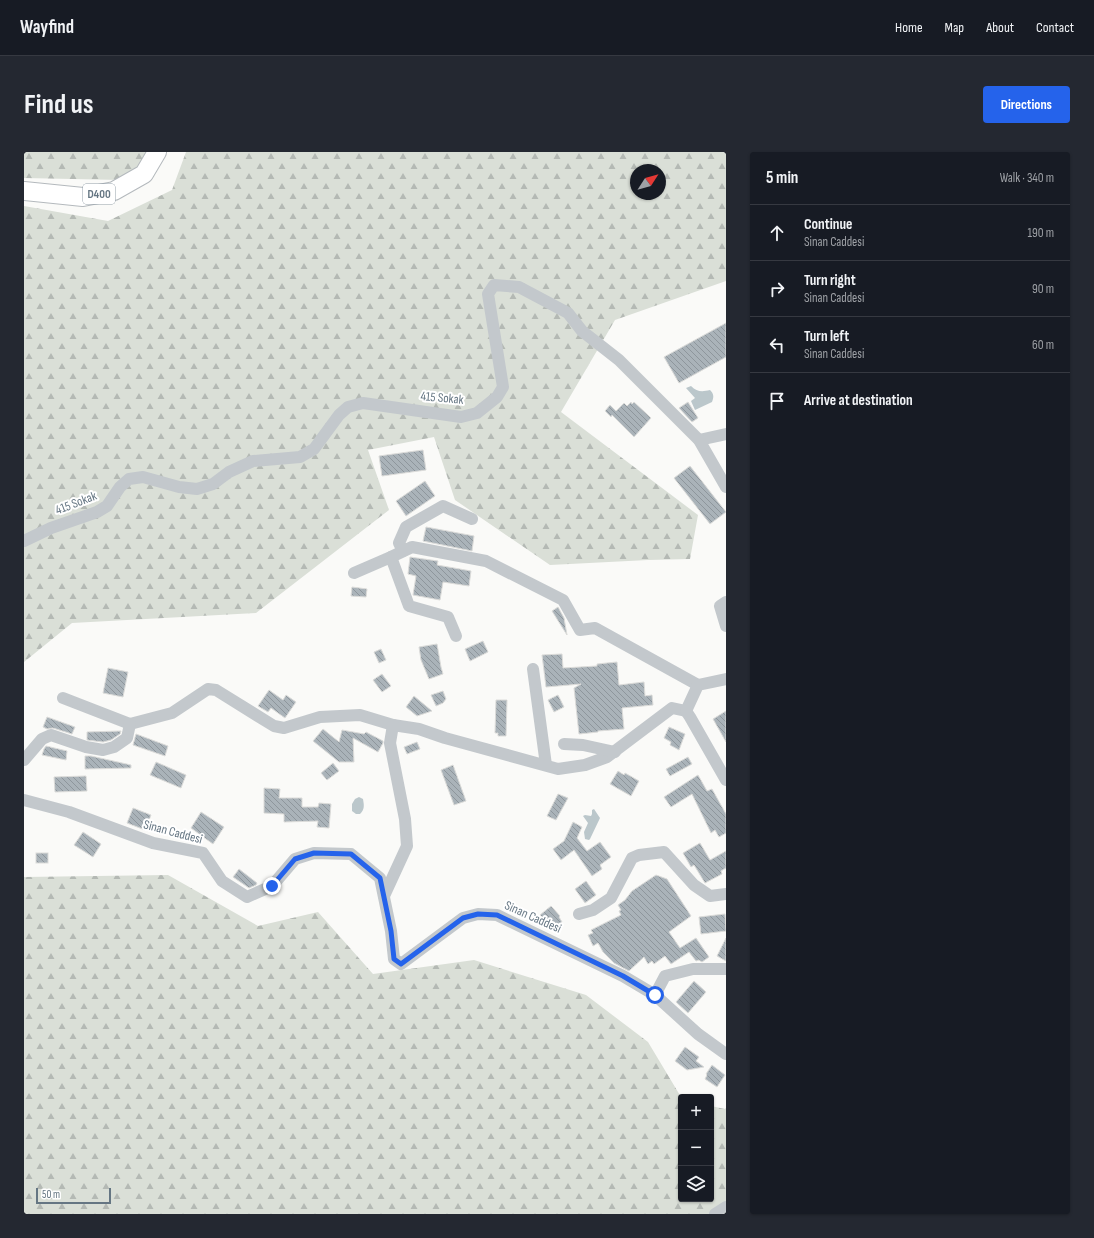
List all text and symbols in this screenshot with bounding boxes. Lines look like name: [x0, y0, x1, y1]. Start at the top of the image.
text: Wayfind: [20, 16, 74, 39]
text: Home: [895, 19, 923, 36]
text: Map: [945, 19, 964, 36]
text: About: [986, 19, 1014, 36]
text: Contact: [1036, 19, 1074, 36]
button: Directions: [983, 86, 1070, 123]
text: Find us: [24, 88, 93, 121]
north arrow: [630, 164, 666, 200]
text: 5 min: [766, 168, 798, 188]
text: Walk · 340 m: [1000, 170, 1054, 186]
road number: D400: [83, 184, 115, 204]
text: Continue: [804, 215, 853, 234]
icon: ahead: [766, 222, 788, 244]
text: 190 m: [1027, 225, 1054, 241]
text: Sinan Caddesi: [804, 234, 864, 250]
text: Turn right: [804, 271, 856, 290]
icon: right: [766, 278, 788, 300]
text: 90 m: [1032, 281, 1054, 297]
text: Sinan Caddesi: [804, 290, 864, 306]
text: Turn left: [804, 327, 849, 346]
icon: left: [766, 334, 788, 356]
text: 60 m: [1032, 337, 1054, 353]
text: Sinan Caddesi: [804, 346, 864, 362]
street label: 415 Sokak: [420, 388, 464, 408]
icon: arrive: [766, 390, 788, 412]
text: Arrive at destination: [804, 391, 913, 410]
street label: 415 Sokak: [53, 488, 99, 518]
street label: Sinan Caddesi: [142, 816, 204, 848]
route end: [263, 877, 281, 895]
street label: Sinan Caddesi: [502, 897, 564, 937]
route start: [646, 986, 664, 1004]
map controls: [678, 1094, 714, 1202]
button: +: [678, 1094, 714, 1130]
button: −: [678, 1130, 714, 1166]
button: layers: [678, 1166, 714, 1202]
scale bar: [36, 1186, 111, 1205]
text: 50 m: [42, 1188, 60, 1201]

